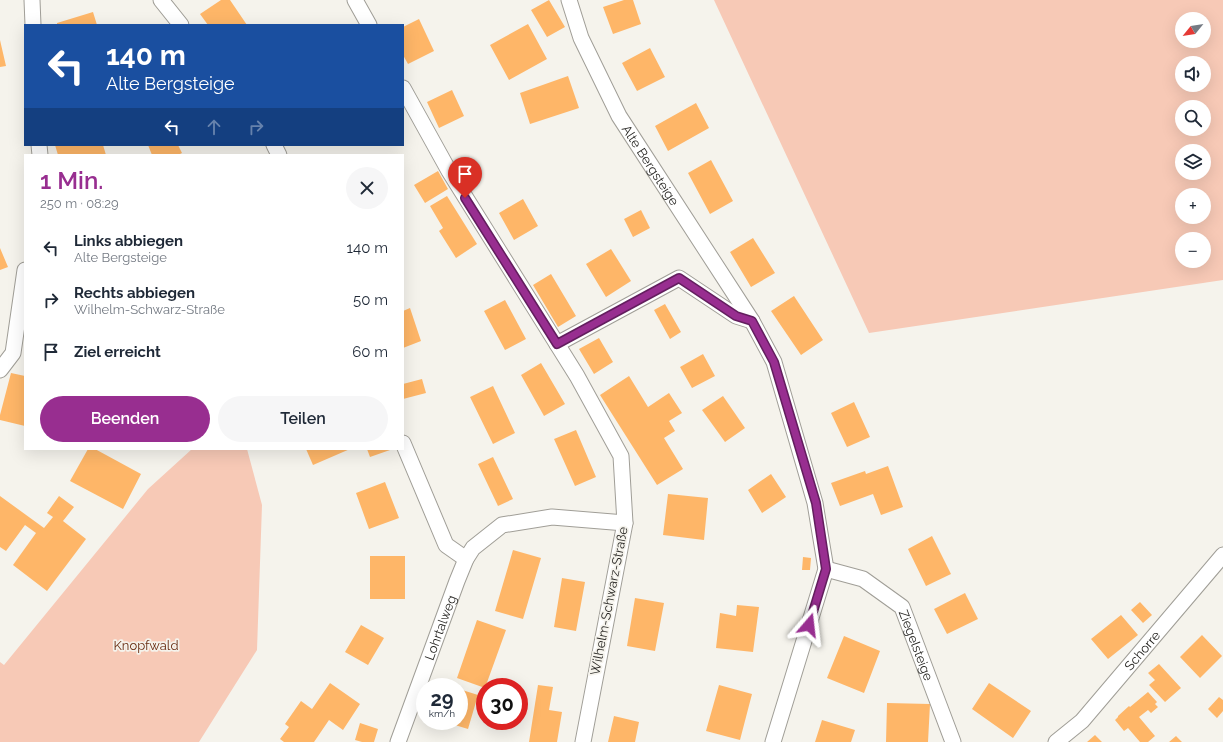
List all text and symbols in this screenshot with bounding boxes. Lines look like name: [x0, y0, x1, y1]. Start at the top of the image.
north arrow: [1175, 12, 1211, 48]
map controls: [1175, 12, 1211, 268]
text: 140 m: [106, 39, 186, 72]
icon: left: [40, 40, 92, 92]
button: sound: [1175, 56, 1211, 92]
text: Alte Bergsteige: [106, 73, 235, 94]
button: search: [1175, 100, 1211, 136]
icon: left: [161, 116, 183, 138]
icon: ahead: [203, 116, 225, 138]
icon: right: [245, 116, 267, 138]
street label: Alte Bergsteige: [619, 122, 683, 208]
button: layers: [1175, 144, 1211, 180]
pin: [448, 157, 482, 198]
icon: arrive: [454, 163, 476, 185]
text: 1 Min.: [40, 166, 103, 195]
button: close: [346, 167, 388, 209]
button: +: [1175, 188, 1211, 224]
text: 250 m · 08:29: [40, 196, 119, 211]
text: Links abbiegen: [74, 232, 183, 250]
button: −: [1175, 232, 1211, 268]
icon: left: [40, 237, 62, 259]
text: 140 m: [347, 239, 388, 257]
text: Alte Bergsteige: [74, 250, 167, 265]
text: Rechts abbiegen: [74, 284, 195, 302]
icon: right: [40, 289, 62, 311]
text: 50 m: [353, 291, 388, 309]
text: Wilhelm-Schwarz-Straße: [74, 302, 225, 317]
icon: arrive: [40, 341, 62, 363]
text: Ziel erreicht: [74, 343, 161, 361]
text: 60 m: [352, 343, 388, 361]
button: Beenden: [40, 396, 210, 442]
button: Teilen: [218, 396, 388, 442]
street label: Wilhelm-Schwarz-Straße: [587, 525, 631, 676]
street label: Lohrtalweg: [421, 593, 459, 662]
position arrow: [788, 604, 830, 646]
street label: Ziegelsteige: [896, 607, 937, 683]
street label: Schorre: [1121, 627, 1163, 673]
park label: Knopfwald: [114, 638, 178, 653]
speed limit sign: 30: [476, 678, 528, 730]
text: 29: [430, 687, 454, 711]
text: km/h: [429, 708, 455, 719]

